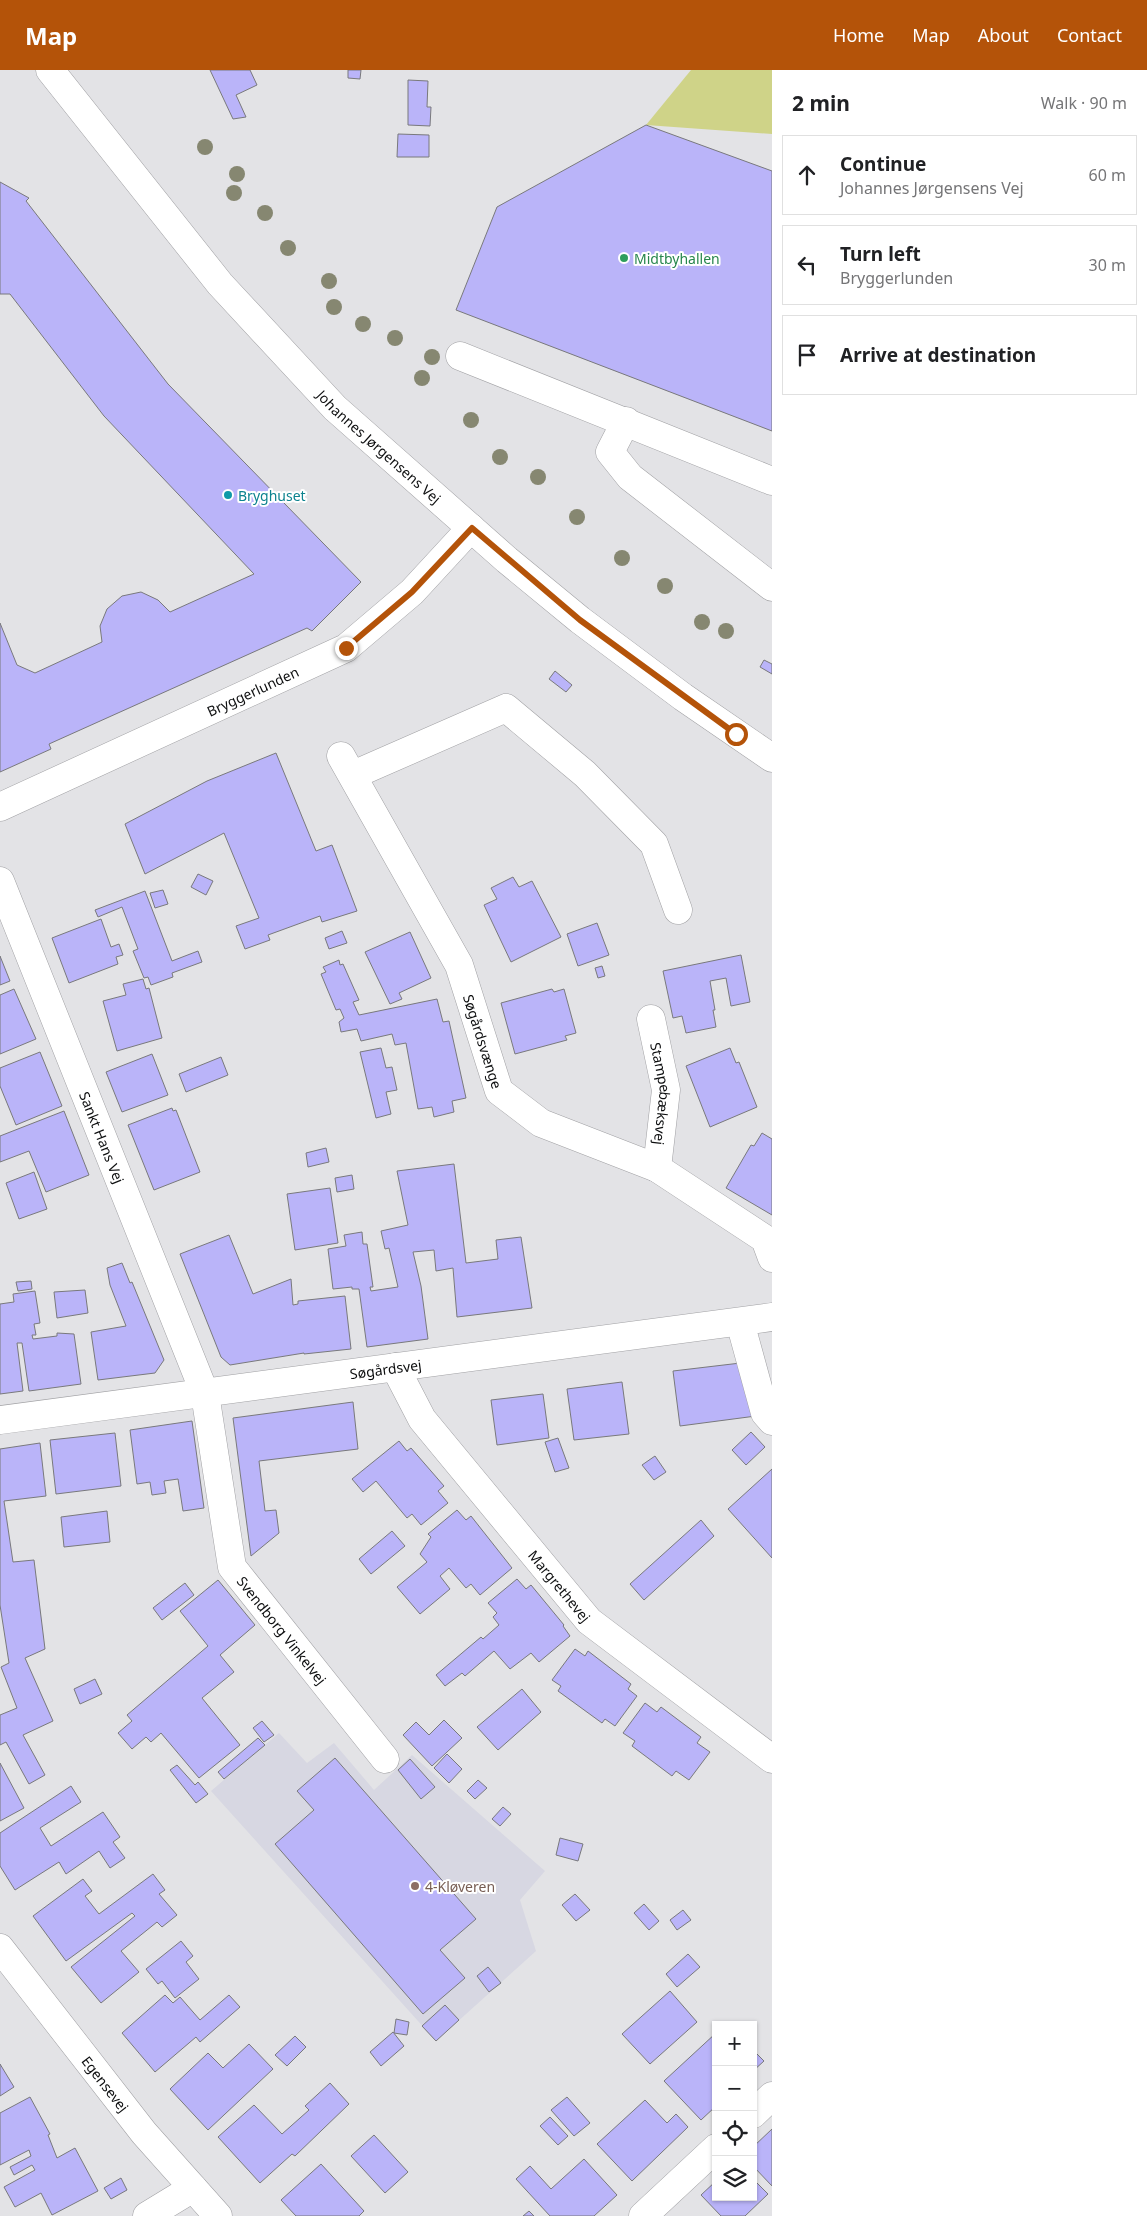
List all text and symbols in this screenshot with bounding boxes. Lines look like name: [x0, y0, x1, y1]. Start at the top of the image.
text: Map: [25, 19, 77, 52]
text: Home: [833, 23, 884, 47]
text: Map: [912, 23, 950, 47]
text: About: [978, 23, 1029, 47]
text: Contact: [1057, 23, 1122, 47]
text: 2 min: [792, 89, 850, 117]
text: Walk · 90 m: [1041, 92, 1127, 114]
text: Continue: [840, 151, 926, 177]
icon: ahead: [793, 161, 821, 189]
text: 60 m: [1089, 164, 1126, 186]
text: Johannes Jørgensens Vej: [840, 177, 1024, 199]
text: Turn left: [840, 241, 921, 267]
place label: Midtbyhallen: [634, 249, 720, 268]
icon: left: [793, 251, 821, 279]
marker: Midtbyhallen: [618, 252, 630, 264]
text: 30 m: [1089, 254, 1126, 276]
text: Bryggerlunden: [840, 267, 953, 289]
icon: arrive: [793, 341, 821, 369]
text: Arrive at destination: [840, 342, 1036, 368]
street label: Johannes Jørgensens Vej: [312, 384, 445, 507]
place label: Bryghuset: [238, 486, 306, 505]
marker: Bryghuset: [222, 489, 234, 501]
route end: [335, 637, 358, 660]
street label: Bryggerlunden: [204, 662, 302, 720]
route start: [725, 723, 748, 746]
street label: Søgårdsvænge: [459, 992, 507, 1091]
street label: Stampebæksvej: [647, 1041, 676, 1146]
street label: Sankt Hans Vej: [76, 1089, 129, 1186]
street label: Søgårdsvej: [349, 1354, 423, 1383]
street label: Margrethevej: [524, 1546, 595, 1626]
street label: Svendborg Vinkelvej: [233, 1572, 331, 1688]
place label: 4-Kløveren: [425, 1877, 495, 1896]
marker: 4-Kløveren: [409, 1880, 421, 1892]
map controls: [712, 2021, 757, 2201]
button: +: [712, 2021, 757, 2066]
street label: Egensevej: [78, 2052, 133, 2116]
button: −: [712, 2066, 757, 2111]
button: locate: [712, 2111, 757, 2156]
button: layers: [712, 2156, 757, 2201]

